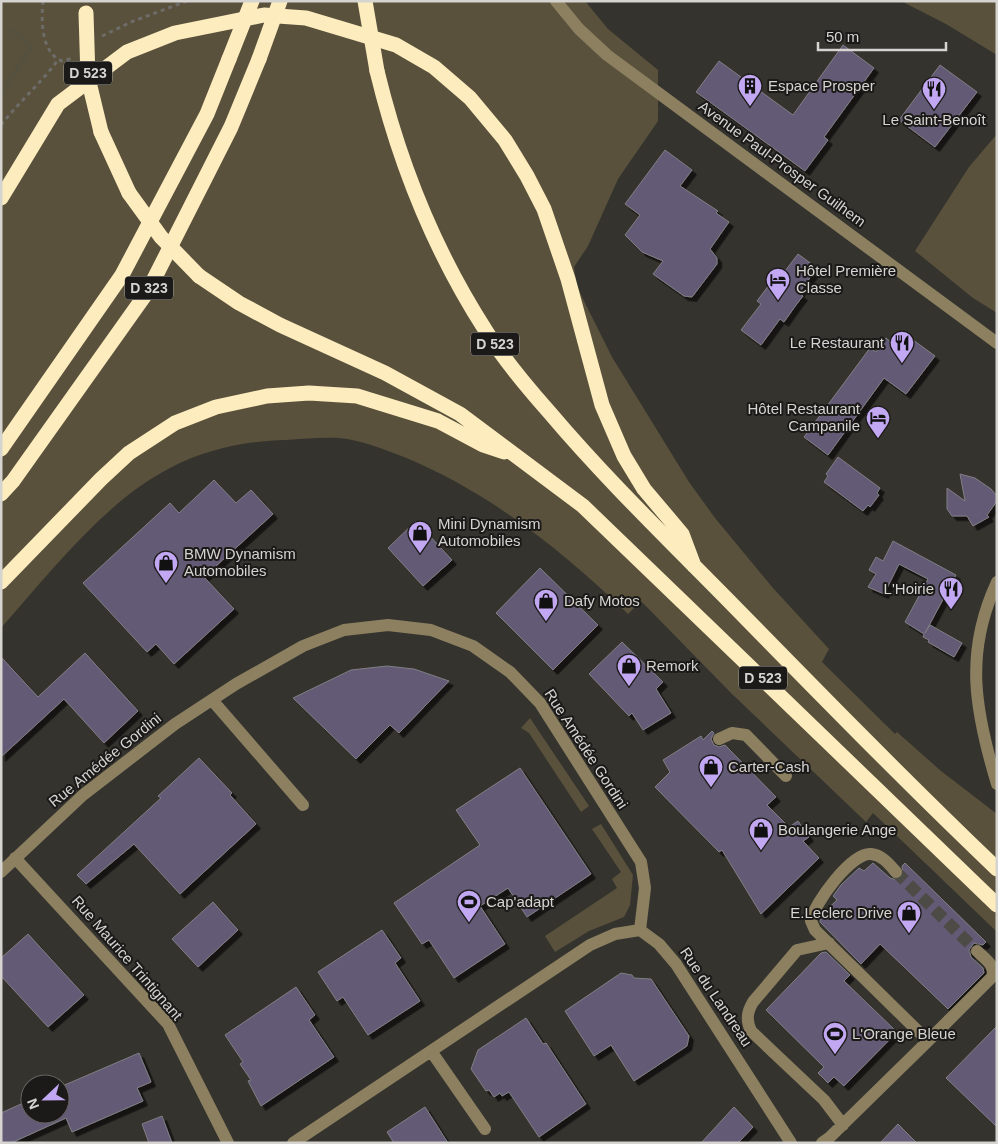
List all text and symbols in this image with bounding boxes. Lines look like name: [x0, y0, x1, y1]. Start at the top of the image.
scale bar: [818, 20, 946, 52]
text: 50 m: [826, 28, 859, 45]
road number: D 523: [64, 62, 112, 84]
building icon: Espace Prosper: [737, 73, 763, 107]
restaurant icon: Le Saint-Benoît: [921, 76, 947, 110]
place label: Espace Prosper: [768, 77, 875, 94]
street label: Avenue Paul-Prosper Guilhem: [695, 97, 869, 230]
place label: Le Saint-Benoît: [882, 111, 987, 128]
place label: Hôtel Première Classe: [796, 262, 896, 296]
hotel icon: Hôtel Première Classe: [765, 267, 791, 301]
road number: D 323: [125, 276, 173, 300]
restaurant icon: Le Restaurant: [889, 330, 915, 364]
road number: D 523: [471, 332, 519, 356]
place label: Le Restaurant: [790, 334, 885, 351]
place label: Hôtel Restaurant Campanile: [747, 400, 861, 434]
hotel icon: Hôtel Restaurant Campanile: [865, 405, 891, 439]
place label: Mini Dynamism Automobiles: [438, 515, 541, 549]
shop icon: Mini Dynamism Automobiles: [407, 520, 433, 554]
place label: BMW Dynamism Automobiles: [184, 545, 296, 579]
shop icon: BMW Dynamism Automobiles: [153, 550, 179, 584]
restaurant icon: L'Hoirie: [938, 576, 964, 610]
place label: L'Hoirie: [884, 580, 934, 597]
shop icon: Dafy Motos: [533, 588, 559, 622]
place label: Dafy Motos: [564, 592, 640, 609]
shop icon: Remork: [616, 653, 642, 687]
place label: Remork: [646, 657, 699, 674]
road number: D 523: [739, 666, 787, 690]
street label: Rue Amédée Gordini: [541, 686, 631, 812]
street label: Rue Amédée Gordini: [45, 709, 164, 810]
shop icon: Carter-Cash: [698, 754, 724, 788]
place label: Carter-Cash: [728, 758, 810, 775]
shop icon: Boulangerie Ange: [748, 817, 774, 851]
place label: Boulangerie Ange: [778, 821, 896, 838]
sports icon: Cap'adapt: [456, 889, 482, 923]
street label: Rue Maurice Trintignant: [69, 892, 187, 1024]
place label: Cap'adapt: [486, 893, 555, 910]
shop icon: E.Leclerc Drive: [896, 900, 922, 934]
place label: E.Leclerc Drive: [790, 904, 892, 921]
street label: Rue du Landreau: [677, 944, 756, 1050]
sports icon: L'Orange Bleue: [822, 1021, 848, 1055]
place label: L'Orange Bleue: [852, 1025, 956, 1042]
north arrow: [20, 1074, 70, 1124]
text: N: [24, 1096, 42, 1112]

